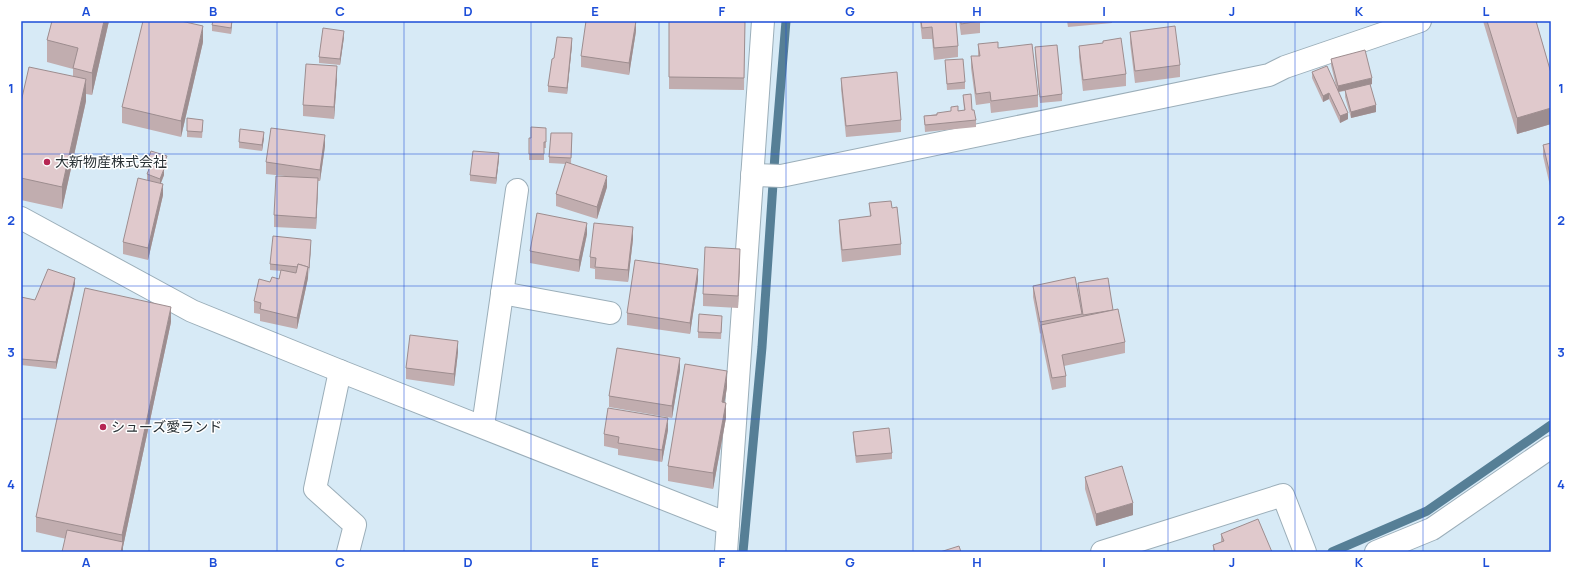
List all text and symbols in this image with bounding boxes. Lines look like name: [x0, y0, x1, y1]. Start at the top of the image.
text: A: [82, 2, 91, 20]
text: B: [209, 2, 217, 20]
text: C: [335, 2, 345, 20]
text: D: [463, 2, 473, 20]
text: E: [591, 2, 599, 20]
text: F: [719, 2, 726, 20]
text: G: [845, 2, 855, 20]
text: H: [972, 2, 982, 20]
text: I: [1102, 2, 1106, 20]
text: J: [1229, 2, 1235, 20]
text: K: [1355, 2, 1364, 20]
text: L: [1483, 2, 1490, 20]
text: 1: [8, 79, 14, 97]
text: 1: [1558, 79, 1564, 97]
place label: 大新物産株式会社: [55, 152, 167, 171]
marker: 大新物産株式会社: [42, 157, 52, 167]
text: 2: [7, 211, 15, 229]
text: 2: [1557, 211, 1565, 229]
text: 3: [7, 343, 15, 361]
text: 3: [1557, 343, 1565, 361]
place label: シューズ愛ランド: [111, 417, 222, 436]
marker: シューズ愛ランド: [98, 422, 108, 432]
text: 4: [7, 475, 15, 493]
text: 4: [1557, 475, 1565, 493]
text: A: [82, 553, 91, 571]
text: B: [209, 553, 217, 571]
text: C: [335, 553, 345, 571]
text: D: [463, 553, 473, 571]
text: E: [591, 553, 599, 571]
text: F: [719, 553, 726, 571]
text: G: [845, 553, 855, 571]
text: H: [972, 553, 982, 571]
text: I: [1102, 553, 1106, 571]
text: J: [1229, 553, 1235, 571]
text: K: [1355, 553, 1364, 571]
text: L: [1483, 553, 1490, 571]

